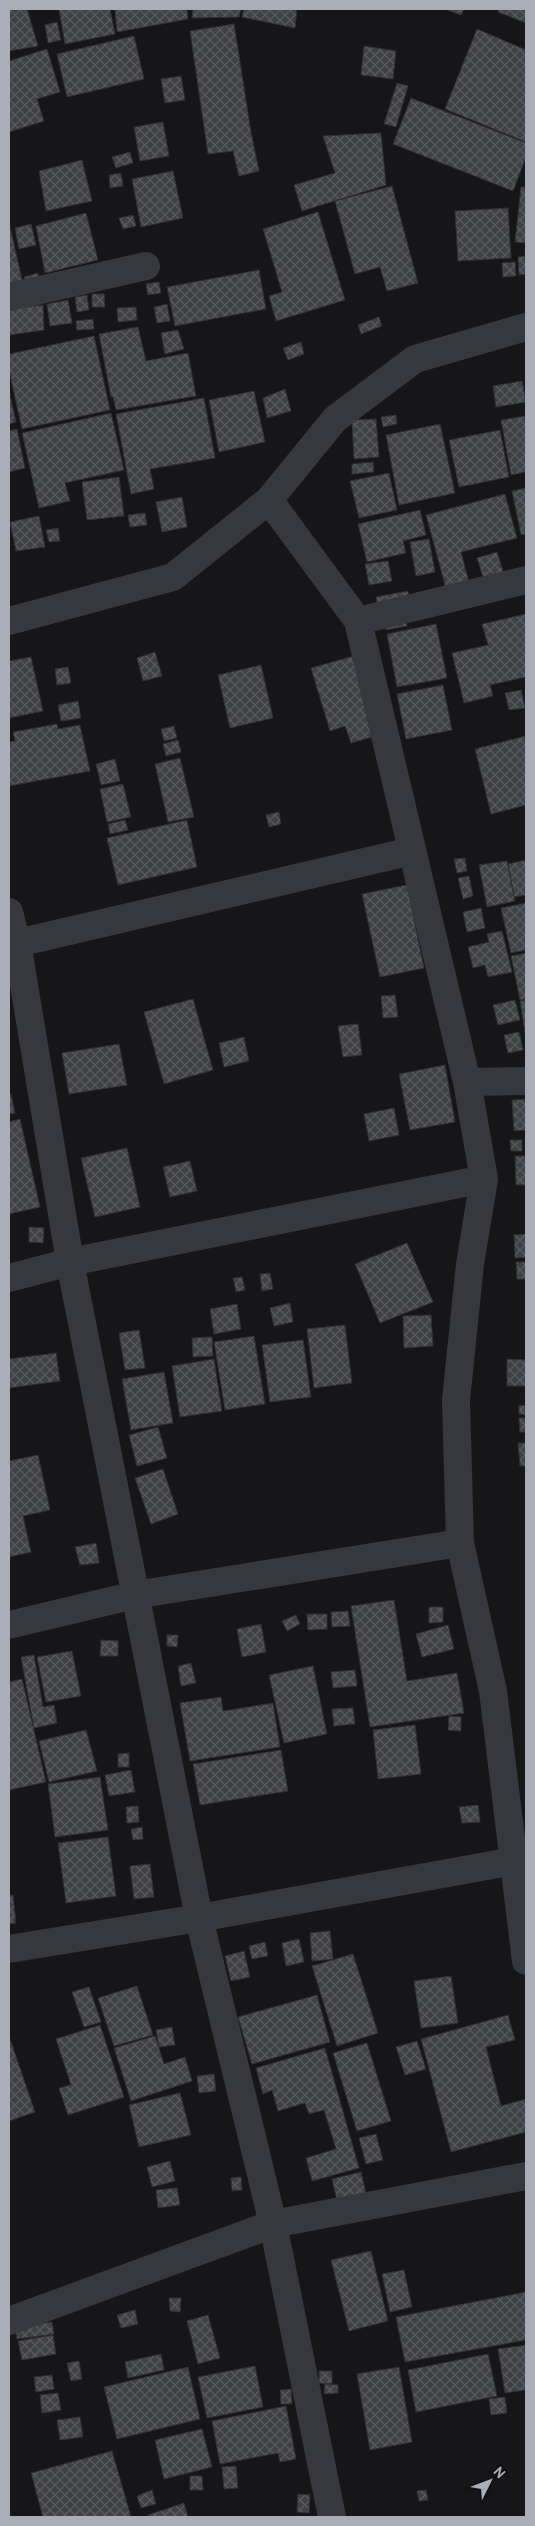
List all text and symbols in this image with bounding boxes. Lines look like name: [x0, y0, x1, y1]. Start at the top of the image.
north arrow: [465, 2456, 515, 2506]
text: N: [489, 2464, 508, 2483]

